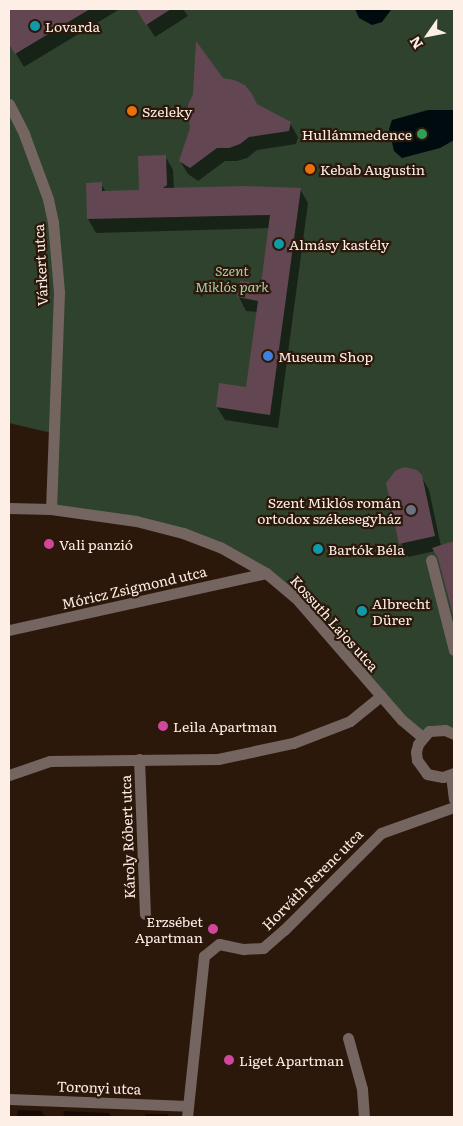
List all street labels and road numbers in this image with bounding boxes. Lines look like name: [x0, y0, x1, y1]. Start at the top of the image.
street label: Várkert utca: [29, 223, 51, 307]
street label: Móricz Zsigmond utca: [60, 562, 208, 612]
street label: Kossuth Lajos utca: [287, 572, 383, 674]
street label: Károly Róbert utca: [116, 775, 138, 899]
street label: Horváth Ferenc utca: [258, 825, 366, 933]
street label: Toronyi utca: [56, 1077, 142, 1097]

